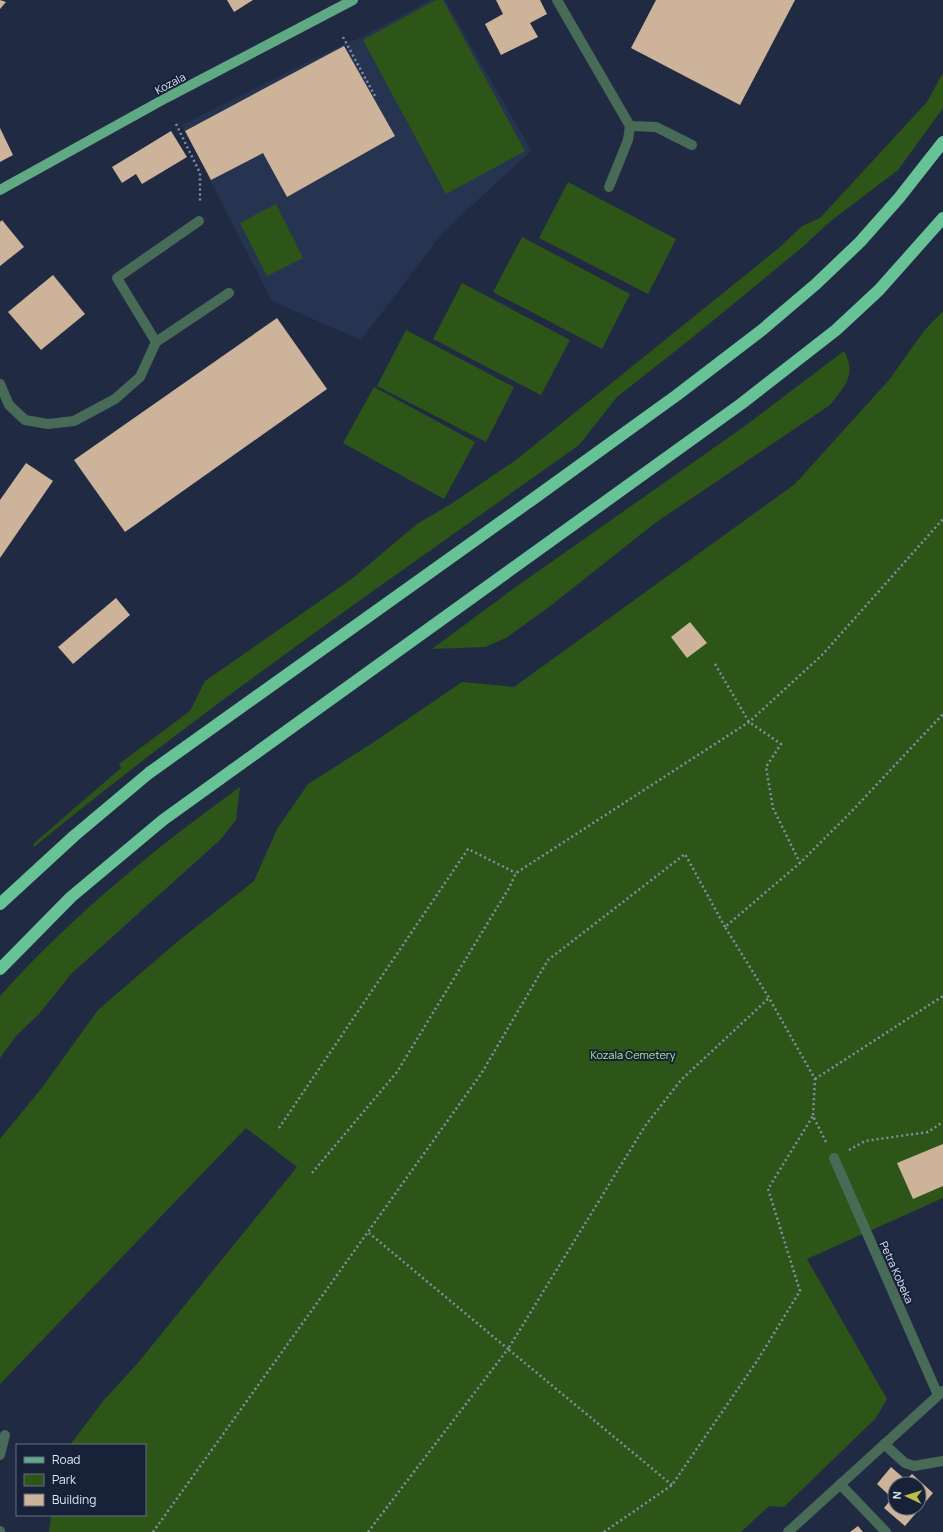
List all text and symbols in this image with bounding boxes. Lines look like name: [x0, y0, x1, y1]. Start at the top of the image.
street label: Kozala: [152, 69, 188, 97]
park label: Kozala Cemetery: [590, 1047, 676, 1062]
street label: Petra Kobeka: [877, 1239, 917, 1305]
legend: [16, 1444, 146, 1516]
text: Road: [52, 1451, 80, 1468]
text: Park: [52, 1471, 77, 1488]
north arrow: [887, 1476, 927, 1516]
text: Building: [52, 1491, 96, 1508]
text: N: [889, 1491, 904, 1500]

